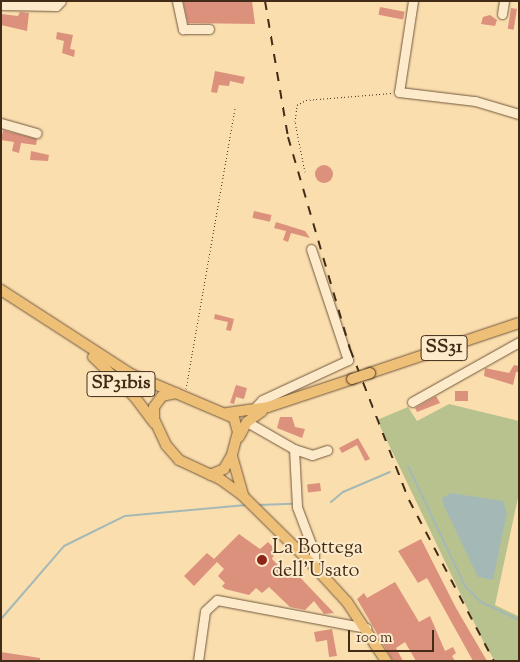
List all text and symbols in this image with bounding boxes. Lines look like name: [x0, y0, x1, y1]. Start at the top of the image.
road number: SS31: [420, 332, 468, 364]
road number: SP31bis: [86, 368, 156, 400]
place label: La Bottega dell'Usato: [272, 536, 363, 583]
marker: La Bottega dell'Usato: [256, 554, 268, 566]
scale bar: [350, 620, 436, 652]
text: 100 m: [356, 628, 392, 649]

